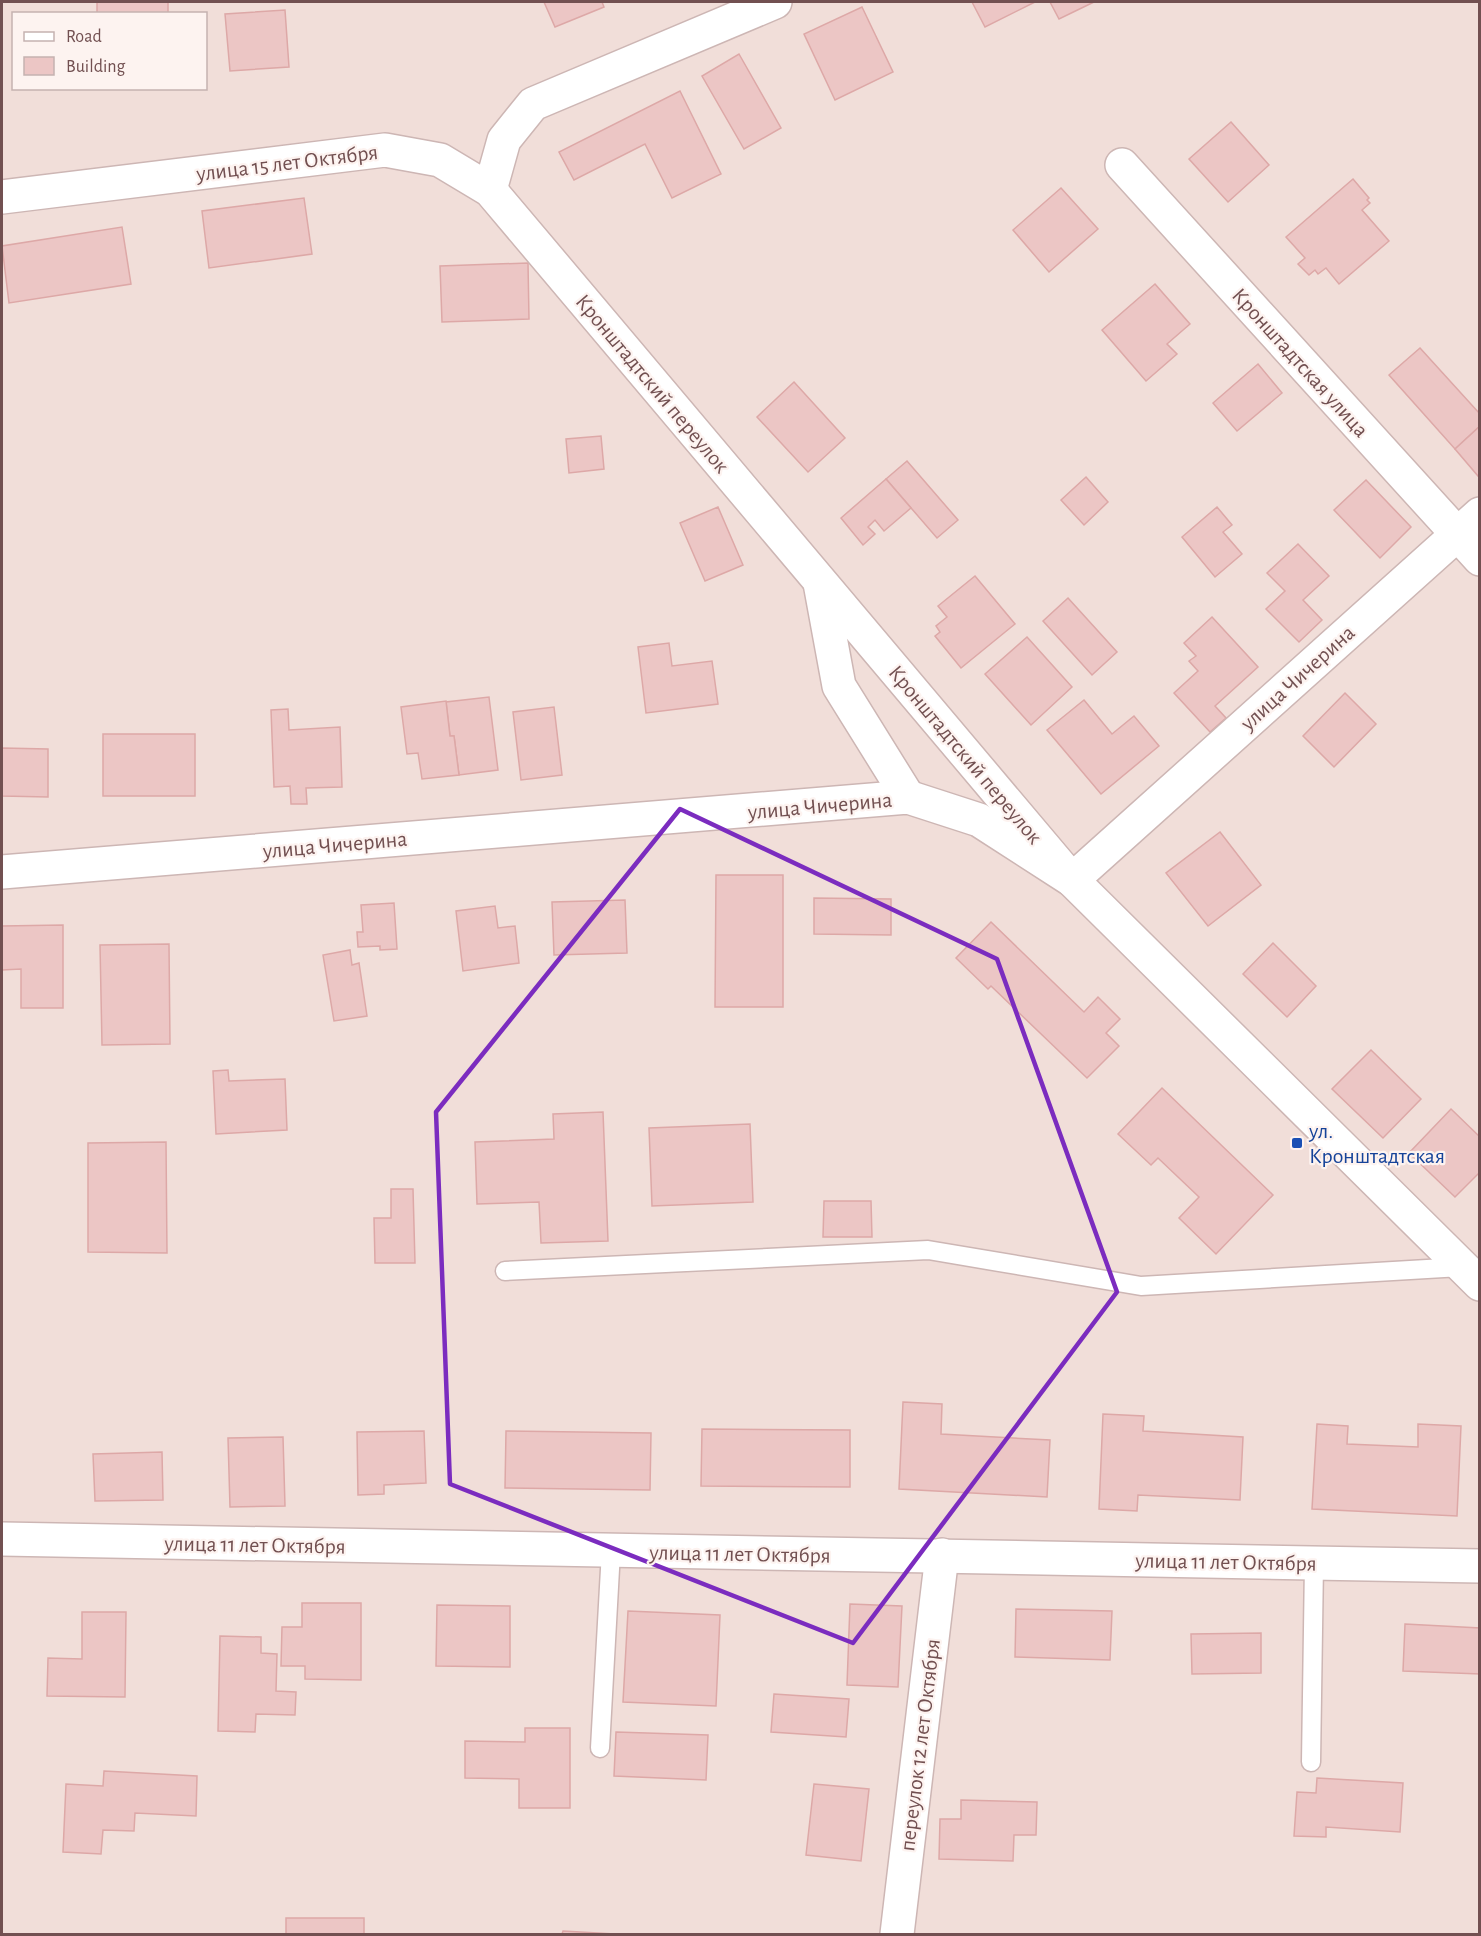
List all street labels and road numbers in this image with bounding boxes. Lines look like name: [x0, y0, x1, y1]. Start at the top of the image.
street label: улица 15 лет Октября: [194, 141, 379, 185]
street label: Кронштадтская улица: [1228, 284, 1373, 441]
street label: Кронштадтский переулок: [571, 290, 733, 477]
street label: улица Чичерина: [1236, 621, 1359, 735]
street label: Кронштадтский переулок: [884, 661, 1046, 848]
street label: улица Чичерина: [746, 789, 893, 823]
street label: улица Чичерина: [261, 828, 408, 862]
street label: улица 11 лет Октября: [163, 1532, 346, 1558]
street label: улица 11 лет Октября: [648, 1541, 831, 1567]
street label: улица 11 лет Октября: [1134, 1549, 1317, 1575]
street label: переулок 12 лет Октября: [896, 1638, 944, 1853]

